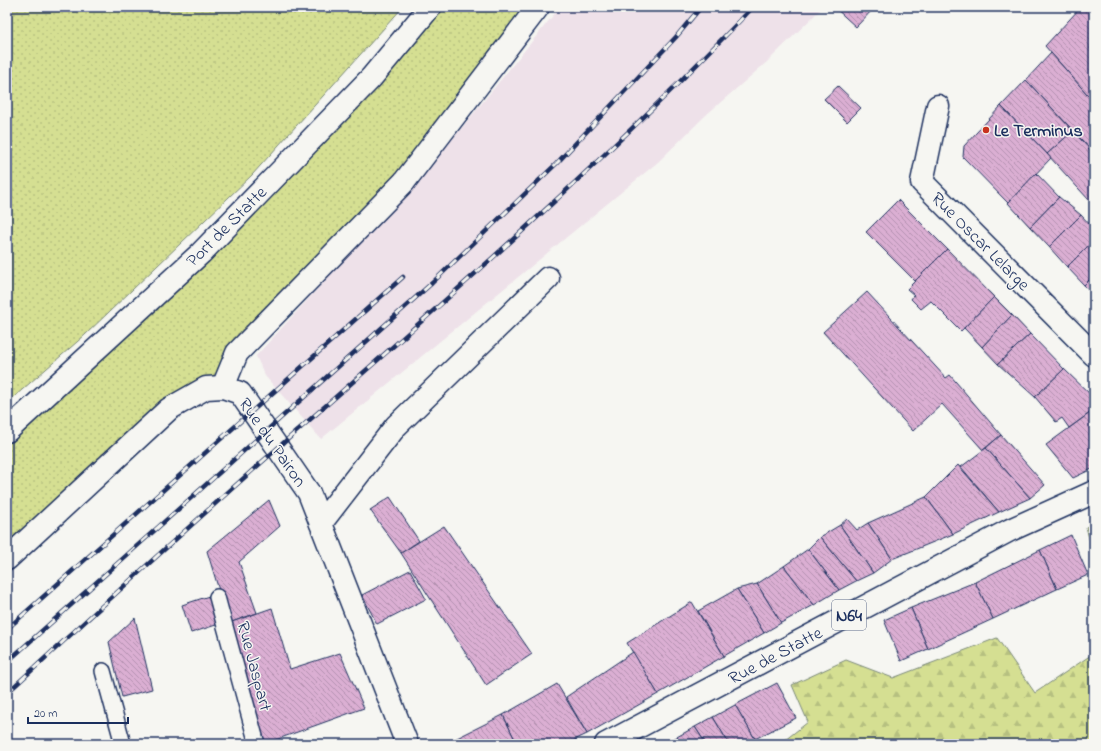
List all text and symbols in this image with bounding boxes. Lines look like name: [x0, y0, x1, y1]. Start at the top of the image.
place label: Le Terminus: [994, 119, 1083, 145]
marker: Le Terminus: [981, 125, 991, 135]
street label: Port de Statte: [181, 180, 274, 274]
street label: Rue Oscar Lelarge: [923, 187, 1036, 299]
street label: Rue du Pairon: [231, 393, 312, 493]
road number: N64: [832, 600, 866, 630]
street label: Rue Jaspart: [229, 619, 277, 714]
street label: Rue de Statte: [724, 621, 828, 692]
scale bar: [28, 699, 128, 725]
text: 20 m: [34, 705, 57, 723]

